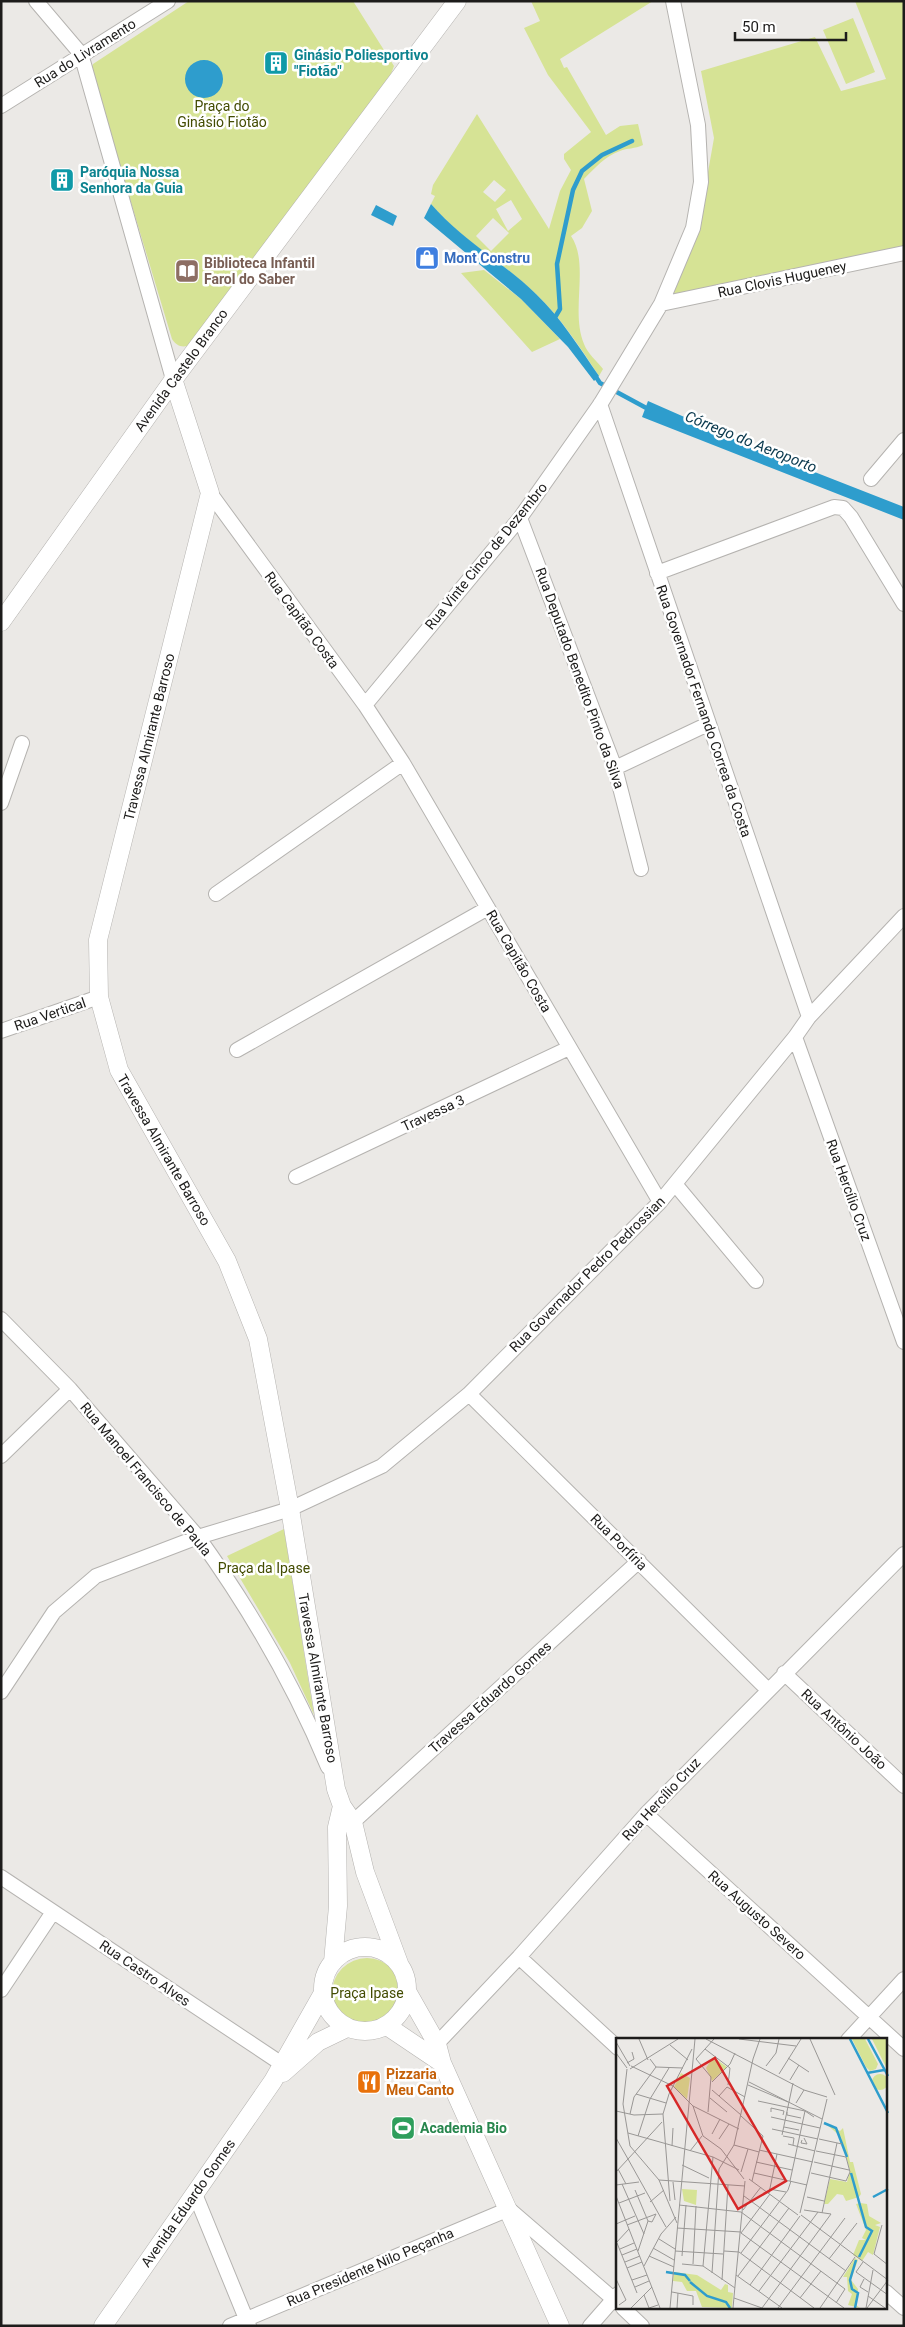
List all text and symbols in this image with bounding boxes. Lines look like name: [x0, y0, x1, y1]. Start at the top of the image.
scale bar: [735, 10, 846, 42]
street label: Rua do Livramento: [31, 15, 139, 91]
text: 50 m: [742, 18, 776, 36]
place label: Ginásio Poliesportivo "Fiotão": [294, 47, 429, 79]
building icon: Ginásio Poliesportivo "Fiotão": [263, 50, 289, 76]
park label: Praça do Ginásio Fiotão: [177, 98, 267, 130]
place label: Paróquia Nossa Senhora da Guia: [80, 164, 184, 196]
building icon: Paróquia Nossa Senhora da Guia: [49, 167, 75, 193]
shop icon: Mont Constru: [414, 245, 440, 271]
place label: Mont Constru: [444, 250, 530, 266]
place label: Biblioteca Infantil Farol do Saber: [204, 255, 315, 287]
street label: Rua Clovis Hugueney: [716, 257, 848, 300]
library icon: Biblioteca Infantil Farol do Saber: [174, 258, 200, 284]
street label: Avenida Castelo Branco: [131, 306, 231, 434]
water label: Córrego do Aeroporto: [682, 407, 820, 477]
street label: Rua Vinte Cinco de Dezembro: [422, 479, 550, 633]
street label: Rua Deputado Benedito Pinto da Silva: [532, 565, 628, 791]
street label: Rua Capitão Costa: [262, 569, 342, 671]
street label: Rua Governador Fernando Correa da Costa: [653, 583, 755, 839]
street label: Travessa Almirante Barroso: [120, 652, 178, 822]
street label: Rua Capitão Costa: [483, 907, 555, 1015]
street label: Rua Vertical: [12, 994, 88, 1034]
street label: Travessa Almirante Barroso: [114, 1072, 214, 1228]
street label: Travessa 3: [399, 1092, 467, 1134]
street label: Rua Hercílio Cruz: [823, 1137, 875, 1243]
street label: Rua Governador Pedro Pedrossian: [506, 1193, 668, 1355]
street label: Rua Manoel Francisco de Paula: [77, 1399, 215, 1559]
street label: Rua Porfíria: [587, 1510, 651, 1574]
park label: Praça da Ipase: [218, 1560, 310, 1576]
street label: Travessa Almirante Barroso: [295, 1592, 341, 1764]
street label: Travessa Eduardo Gomes: [426, 1638, 554, 1756]
street label: Rua Antônio João: [798, 1685, 890, 1773]
street label: Rua Hercílio Cruz: [619, 1754, 703, 1844]
street label: Rua Augusto Severo: [705, 1867, 809, 1963]
street label: Rua Castro Alves: [97, 1937, 193, 2009]
park label: Praça Ipase: [330, 1985, 404, 2001]
inset map: [616, 2038, 888, 2310]
place label: Pizzaria Meu Canto: [386, 2066, 454, 2098]
restaurant icon: Pizzaria Meu Canto: [356, 2069, 382, 2095]
sports icon: Academia Bio: [390, 2115, 416, 2141]
place label: Academia Bio: [420, 2120, 507, 2136]
street label: Avenida Eduardo Gomes: [138, 2136, 238, 2270]
street label: Rua Presidente Nilo Peçanha: [284, 2224, 456, 2310]

